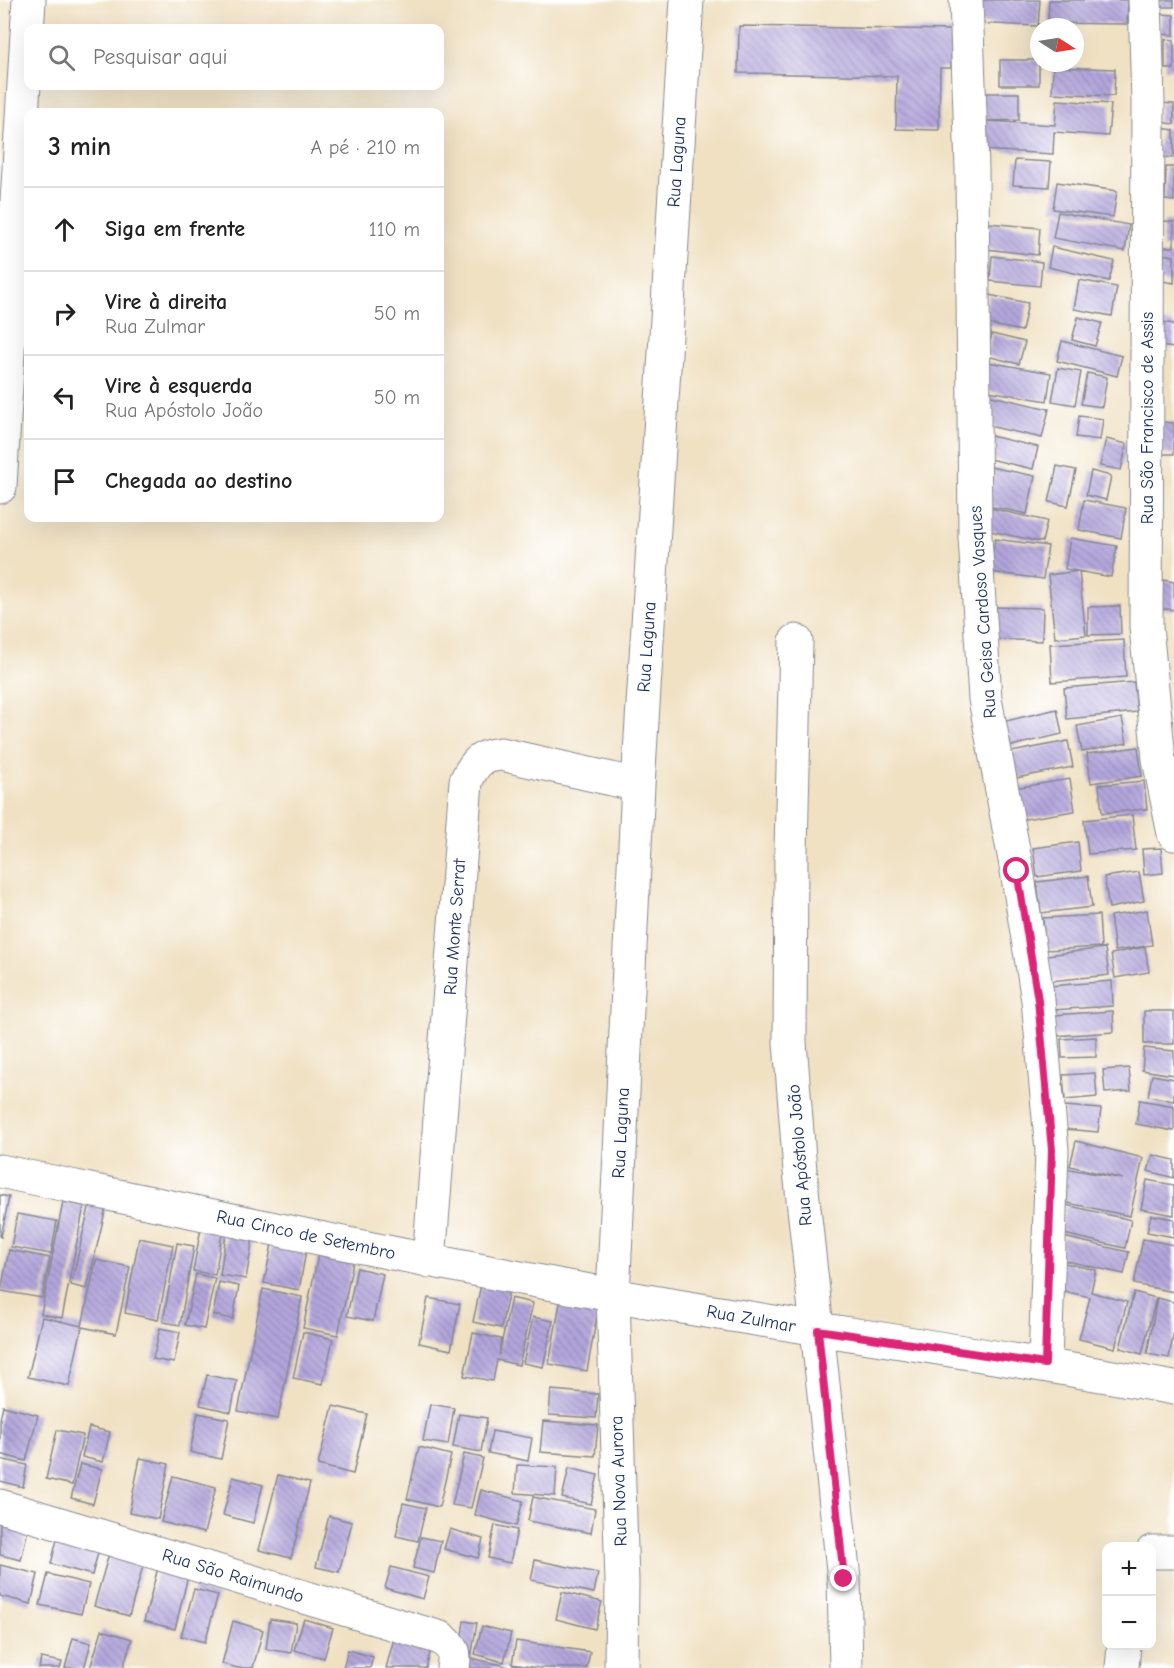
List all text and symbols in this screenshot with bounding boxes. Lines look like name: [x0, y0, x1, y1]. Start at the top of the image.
north arrow: [1030, 18, 1084, 72]
search box: [24, 24, 444, 90]
icon: search: [45, 41, 78, 74]
text: Pesquisar aqui: [93, 44, 228, 70]
street label: Rua Laguna: [663, 116, 691, 208]
text: 3 min: [48, 132, 111, 162]
text: A pé · 210 m: [310, 136, 420, 159]
icon: ahead: [48, 213, 81, 246]
text: Siga em frente: [105, 216, 245, 242]
text: 110 m: [369, 218, 420, 241]
text: Vire à direita: [105, 289, 227, 315]
icon: right: [48, 297, 81, 330]
text: 50 m: [374, 302, 420, 325]
street label: Rua São Francisco de Assis: [1137, 312, 1158, 524]
text: Rua Zulmar: [105, 315, 205, 338]
text: Vire à esquerda: [105, 373, 253, 399]
icon: left: [48, 381, 81, 414]
text: 50 m: [374, 386, 420, 409]
text: Rua Apóstolo João: [105, 399, 263, 422]
icon: arrive: [48, 465, 81, 498]
text: Chegada ao destino: [105, 468, 292, 494]
street label: Rua Geisa Cardoso Vasques: [965, 505, 1001, 719]
street label: Rua Laguna: [633, 601, 661, 693]
street label: Rua Monte Serrat: [440, 857, 470, 996]
route start: [1003, 857, 1029, 883]
street label: Rua Apóstolo João: [783, 1083, 817, 1227]
street label: Rua Laguna: [608, 1087, 634, 1179]
street label: Rua Cinco de Setembro: [215, 1206, 397, 1264]
street label: Rua Zulmar: [705, 1301, 798, 1337]
street label: Rua Nova Aurora: [606, 1415, 632, 1547]
map controls: [1102, 1542, 1156, 1650]
button: +: [1102, 1542, 1156, 1596]
street label: Rua São Raimundo: [160, 1544, 306, 1608]
route end: [830, 1565, 856, 1591]
button: −: [1102, 1596, 1156, 1650]

